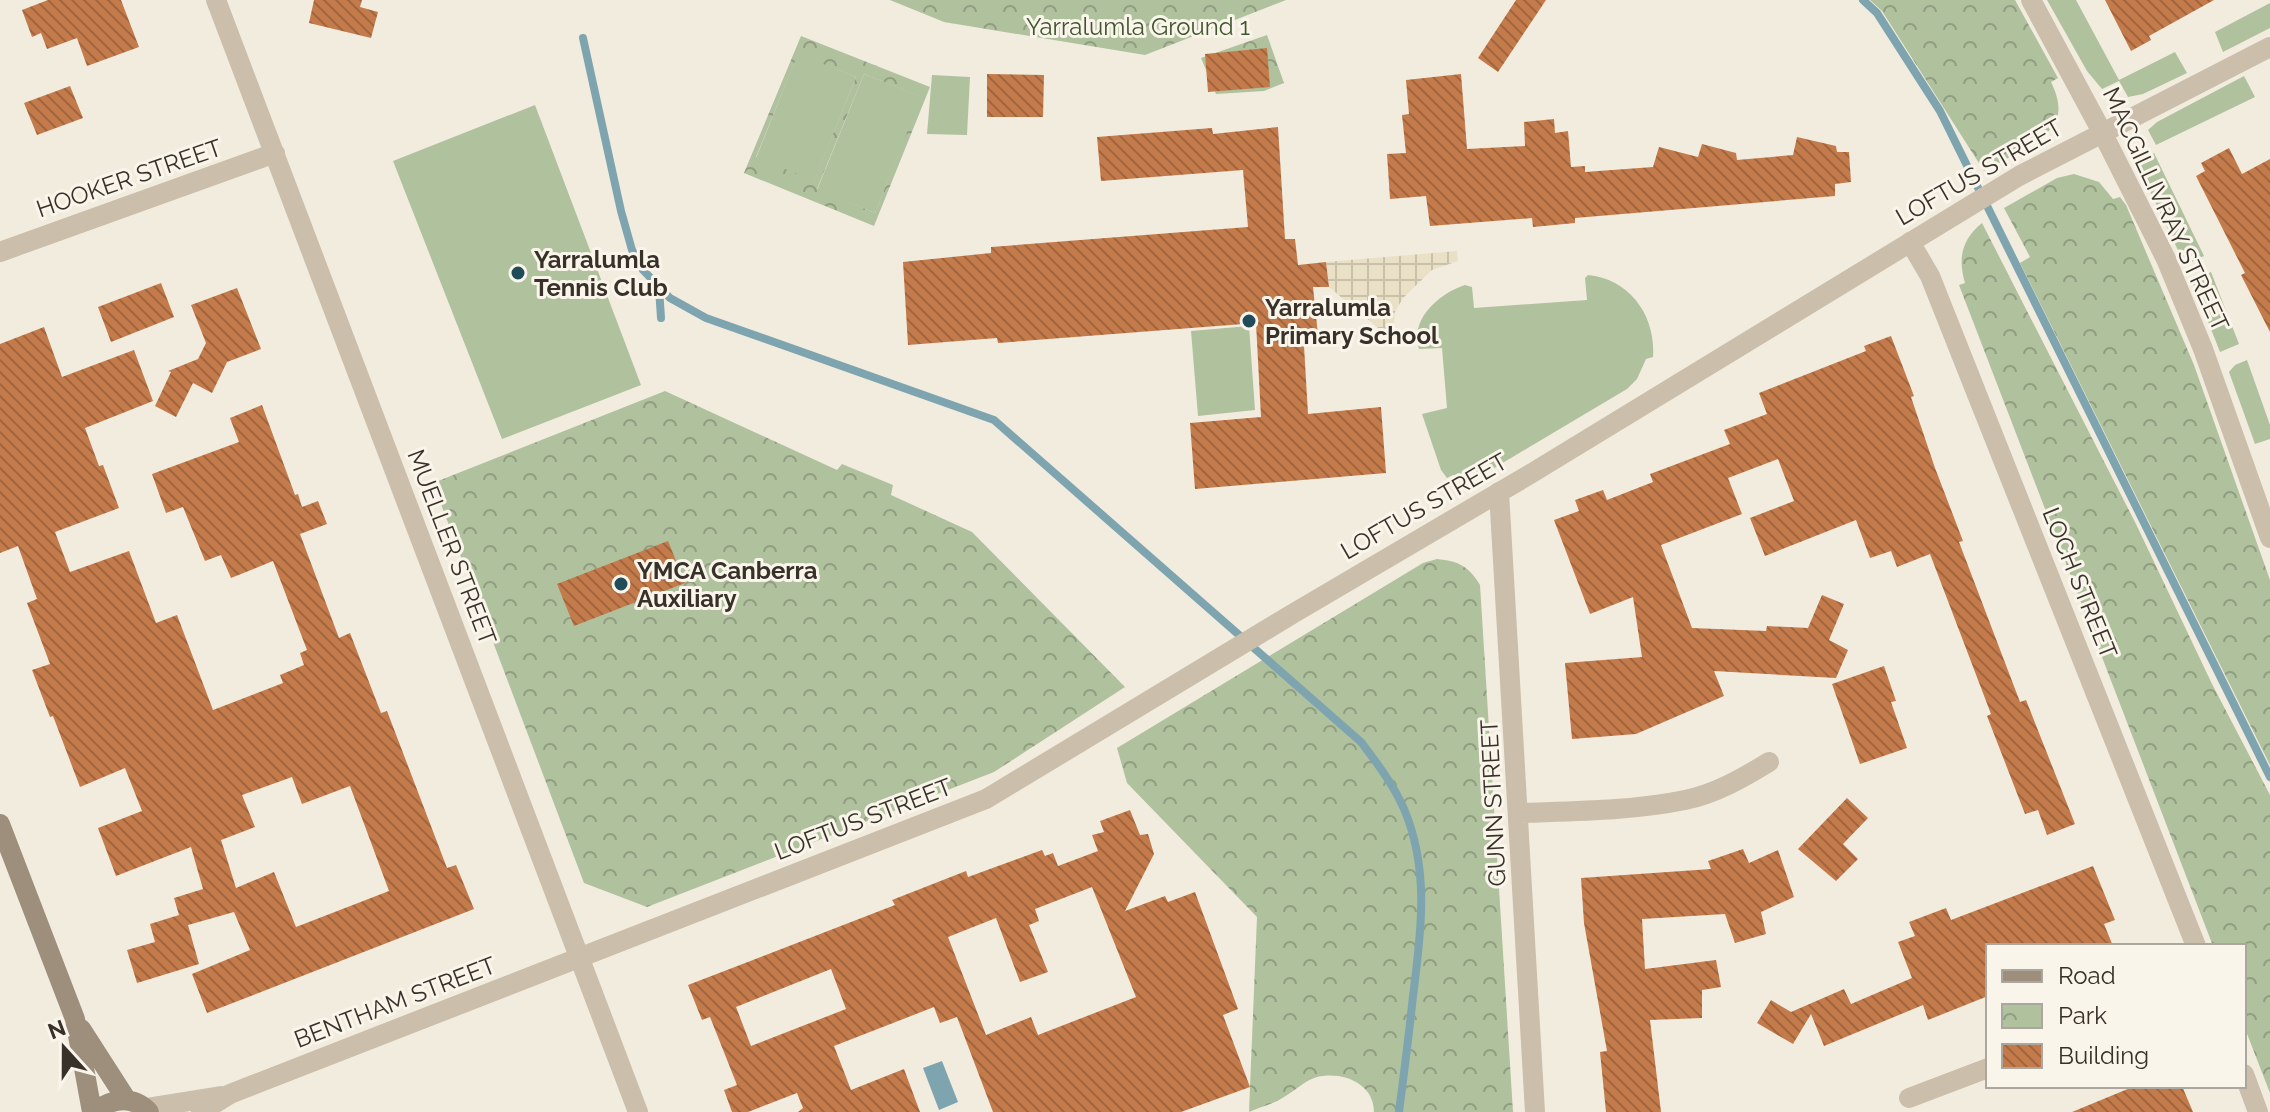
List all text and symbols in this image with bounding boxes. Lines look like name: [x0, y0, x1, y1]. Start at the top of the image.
park label: Yarralumla Ground 1: [1026, 12, 1250, 41]
street label: MACGILLIVRAY STREET: [2097, 82, 2235, 336]
street label: LOFTUS STREET: [1890, 112, 2068, 231]
street label: HOOKER STREET: [32, 133, 226, 223]
place label: Yarralumla Tennis Club: [534, 245, 668, 302]
marker: Yarralumla Tennis Club: [509, 264, 527, 282]
place label: Yarralumla Primary School: [1265, 293, 1439, 350]
marker: Yarralumla Primary School: [1240, 312, 1258, 330]
street label: MUELLER STREET: [401, 445, 503, 649]
street label: LOFTUS STREET: [1335, 446, 1513, 565]
street label: LOCH STREET: [2037, 503, 2124, 663]
place label: YMCA Canberra Auxiliary: [637, 556, 818, 613]
marker: YMCA Canberra Auxiliary: [612, 575, 630, 593]
street label: GUNN STREET: [1474, 718, 1512, 887]
street label: LOFTUS STREET: [770, 772, 956, 866]
legend: [1986, 944, 2246, 1088]
street label: BENTHAM STREET: [290, 950, 500, 1054]
text: Road: [2058, 961, 2116, 990]
text: Park: [2058, 1001, 2107, 1030]
north arrow: [24, 1008, 104, 1088]
text: N: [44, 1014, 69, 1044]
text: Building: [2058, 1041, 2149, 1070]

